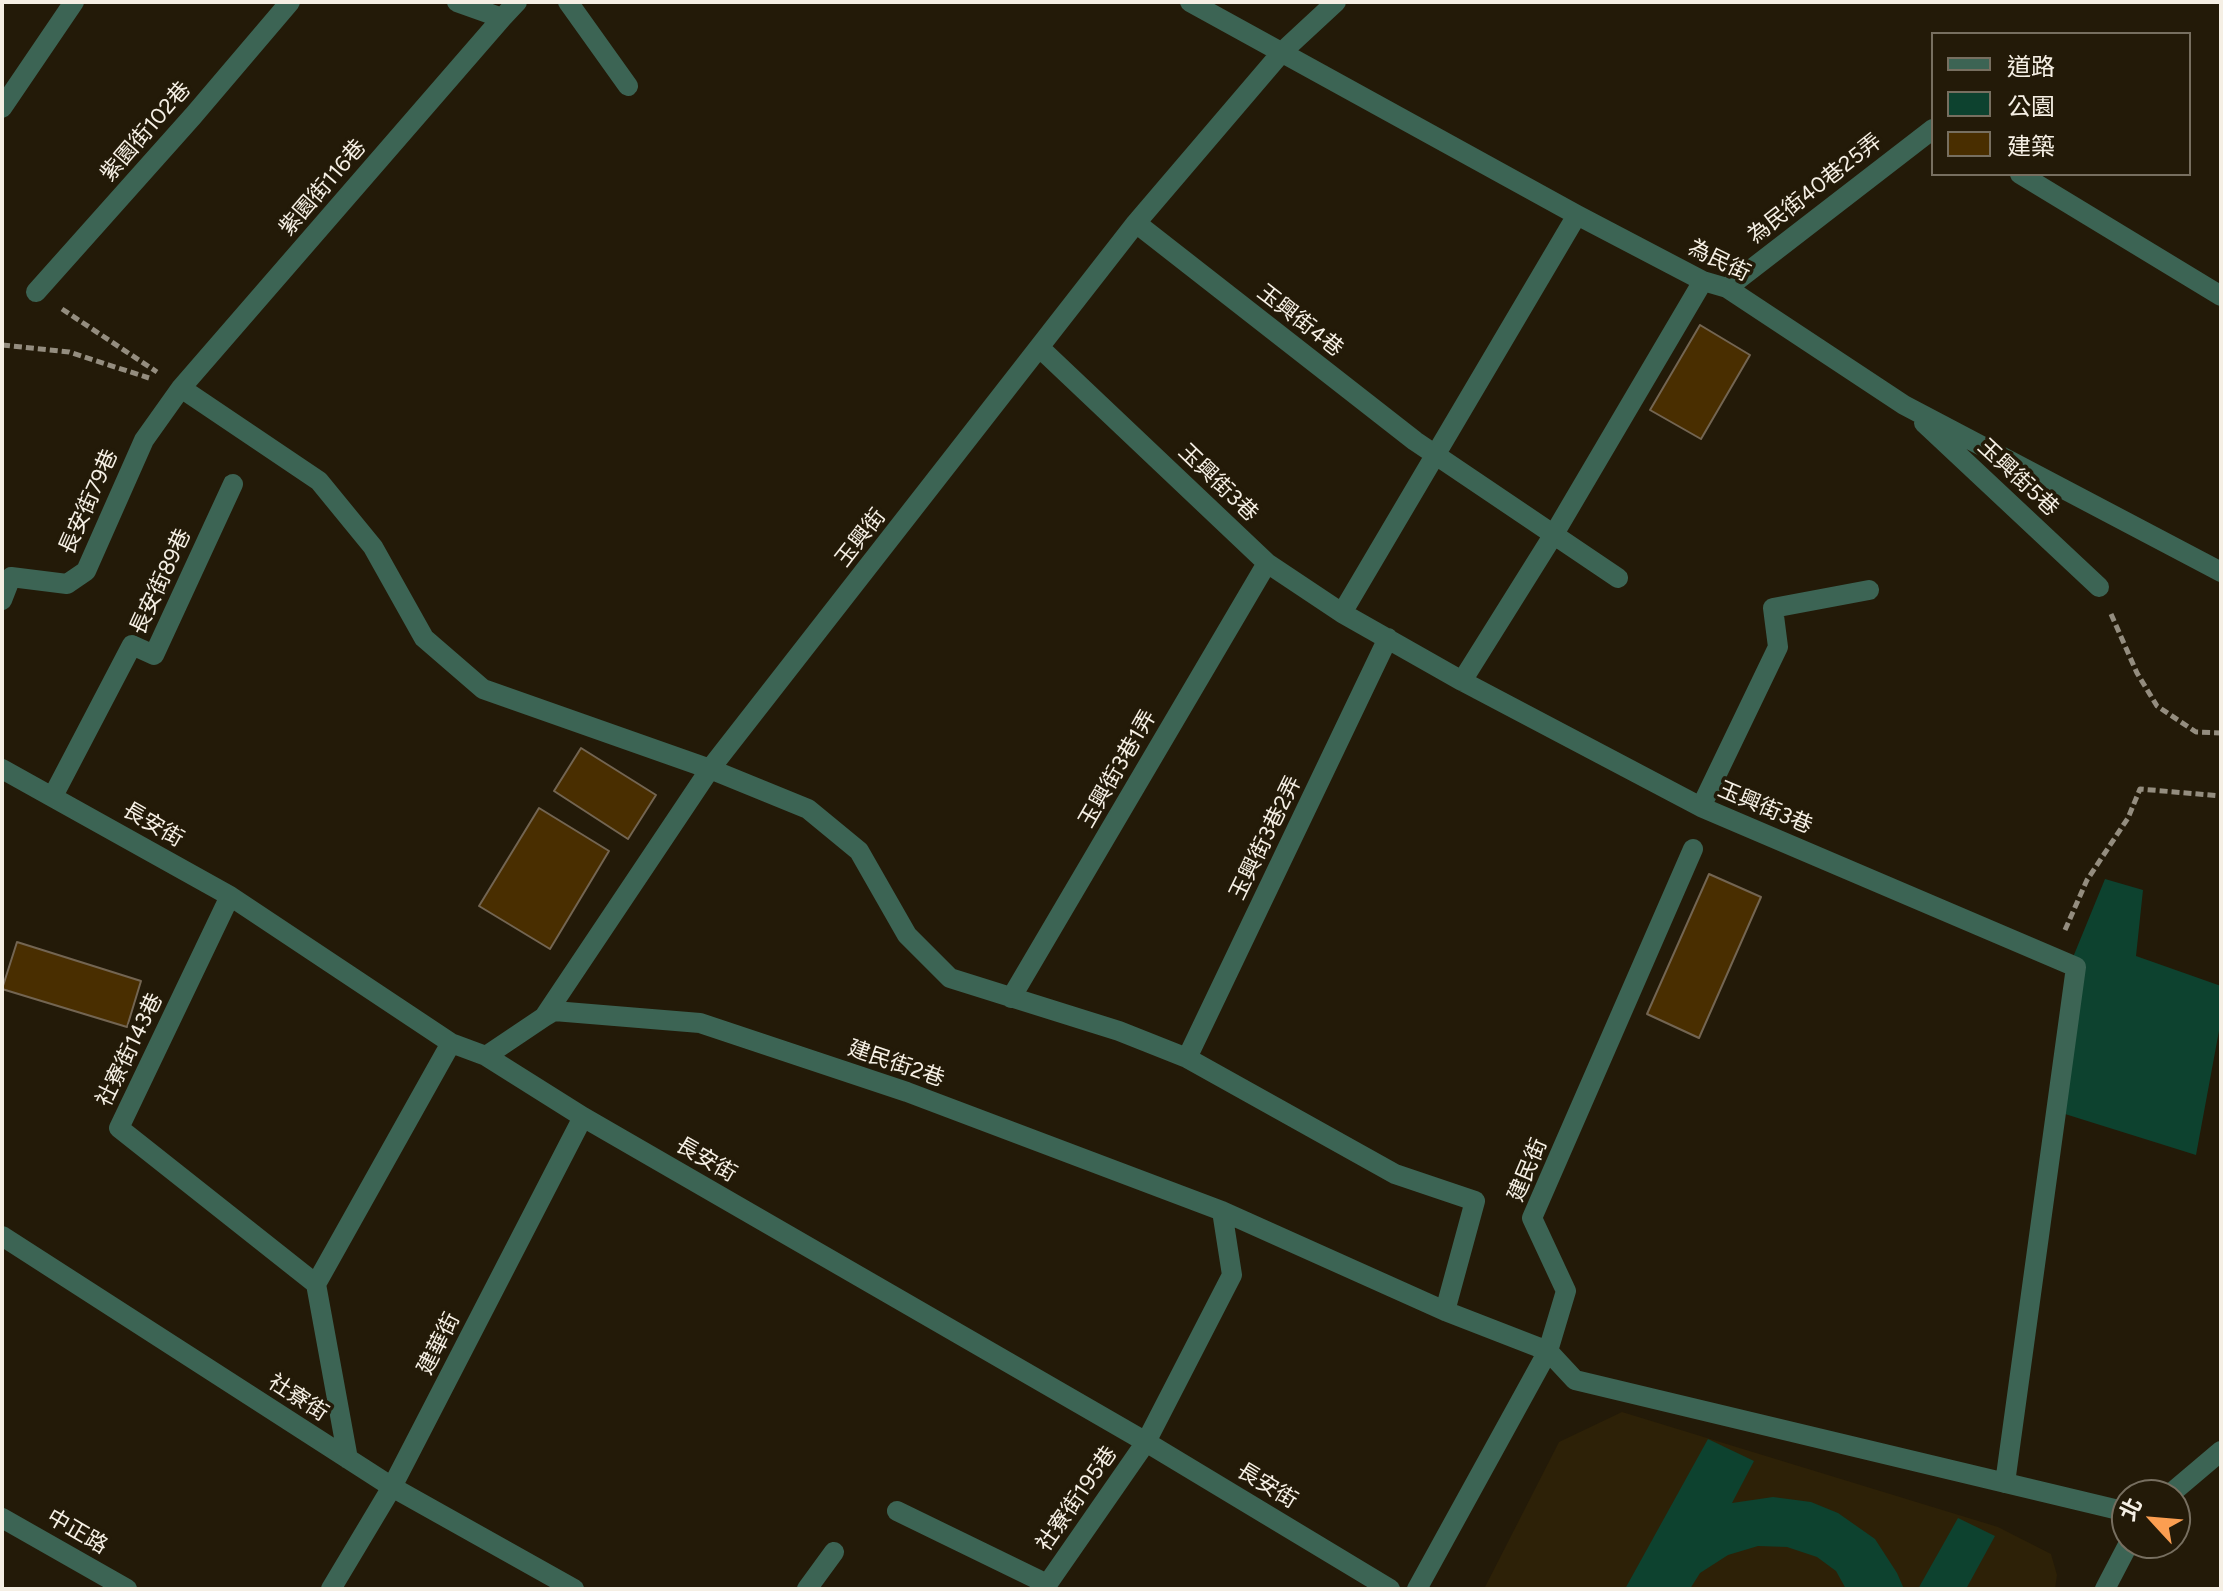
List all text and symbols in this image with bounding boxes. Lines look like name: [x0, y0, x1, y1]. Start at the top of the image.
legend: [1931, 32, 2191, 176]
text: 道路: [2007, 52, 2055, 81]
street label: 紫園街102巷: [96, 77, 196, 187]
text: 公園: [2007, 92, 2055, 121]
street label: 為民街40巷25弄: [1743, 129, 1887, 249]
text: 建築: [2007, 132, 2055, 161]
street label: 紫園街116巷: [274, 135, 372, 241]
street label: 為民街: [1684, 235, 1754, 287]
street label: 玉興街4巷: [1252, 279, 1348, 363]
street label: 玉興街5巷: [1972, 434, 2064, 522]
street label: 玉興街3巷: [1173, 439, 1263, 527]
street label: 長安街79巷: [54, 445, 124, 559]
street label: 玉興街: [830, 504, 892, 572]
street label: 長安街89巷: [125, 525, 197, 639]
street label: 玉興街3巷1弄: [1074, 706, 1162, 832]
street label: 玉興街3巷2弄: [1225, 772, 1307, 904]
street label: 玉興街3巷: [1714, 776, 1816, 840]
street label: 長安街: [118, 797, 188, 853]
street label: 社寮街143巷: [91, 989, 169, 1111]
street label: 建民街2巷: [844, 1035, 948, 1093]
street label: 長安街: [671, 1132, 741, 1188]
street label: 建民街: [1503, 1134, 1553, 1206]
street label: 建華街: [412, 1309, 466, 1379]
street label: 社寮街: [263, 1369, 333, 1427]
street label: 社寮街195巷: [1031, 1441, 1123, 1557]
street label: 長安街: [1232, 1458, 1302, 1514]
north arrow: [2111, 1479, 2191, 1559]
text: 北: [2114, 1493, 2148, 1525]
street label: 中正路: [42, 1504, 112, 1560]

